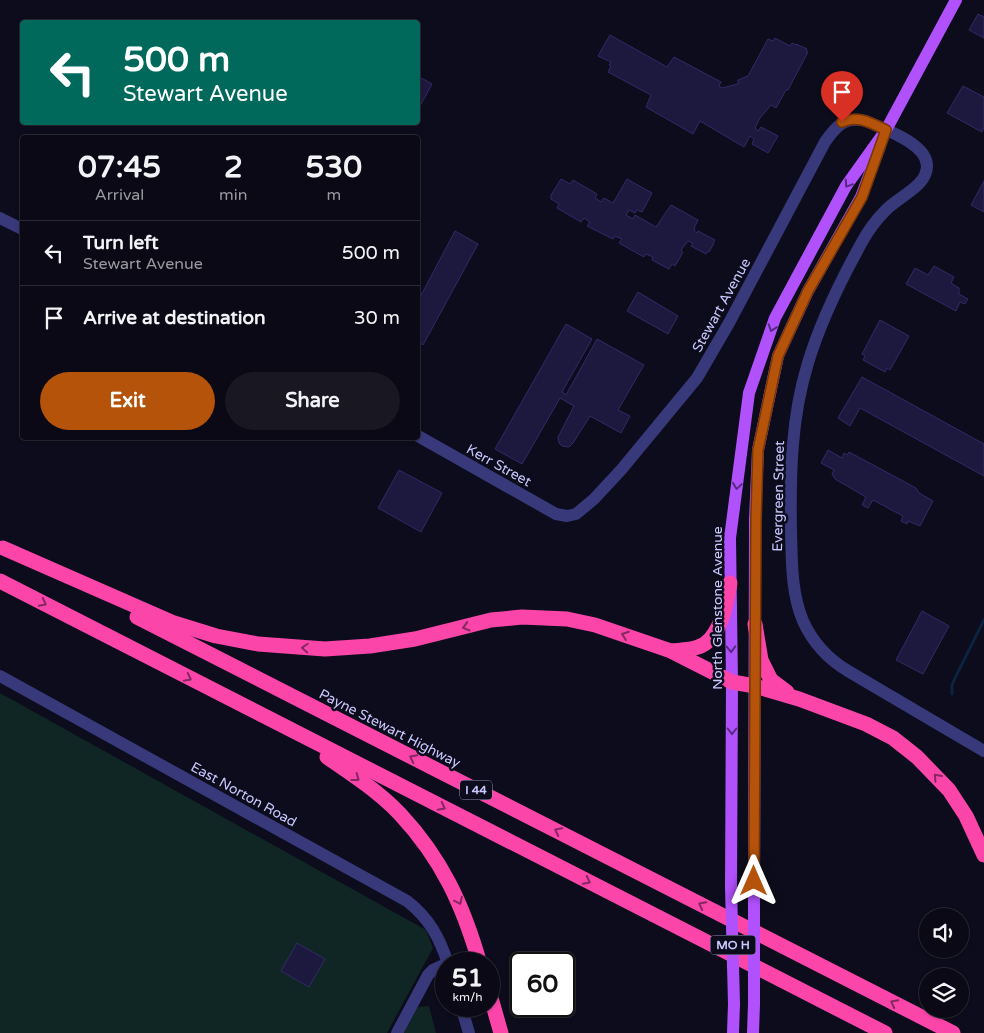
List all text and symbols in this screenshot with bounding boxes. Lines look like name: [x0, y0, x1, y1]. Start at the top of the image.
text: 500 m: [123, 39, 230, 81]
icon: left: [40, 40, 105, 105]
pin: [821, 71, 863, 122]
icon: arrive: [828, 78, 856, 106]
text: Stewart Avenue: [123, 81, 288, 107]
text: 07:45: [78, 149, 161, 186]
text: 2: [224, 149, 243, 186]
text: 530: [306, 149, 362, 186]
one-way arrow: [844, 179, 854, 188]
text: Arrival: [95, 185, 144, 205]
text: min: [219, 185, 248, 205]
text: m: [326, 185, 341, 205]
text: Turn left: [83, 232, 159, 254]
icon: left: [40, 239, 68, 267]
text: 500 m: [342, 242, 400, 264]
text: Stewart Avenue: [83, 254, 203, 274]
street label: Stewart Avenue: [689, 255, 754, 355]
icon: arrive: [40, 304, 68, 332]
text: Arrive at destination: [83, 307, 266, 329]
text: 30 m: [354, 307, 400, 329]
one-way arrow: [768, 323, 778, 331]
button: Exit: [40, 372, 215, 430]
button: Share: [225, 372, 400, 430]
street label: Evergreen Street: [769, 440, 788, 552]
street label: Kerr Street: [463, 441, 535, 491]
one-way arrow: [732, 482, 743, 490]
street label: North Glenstone Avenue: [709, 526, 726, 690]
one-way arrow: [38, 597, 47, 607]
one-way arrow: [462, 621, 470, 631]
one-way arrow: [621, 631, 629, 641]
one-way arrow: [301, 643, 309, 654]
one-way arrow: [726, 646, 736, 653]
one-way arrow: [183, 672, 192, 682]
street label: Payne Stewart Highway: [316, 685, 464, 772]
one-way arrow: [727, 728, 737, 735]
one-way arrow: [409, 754, 418, 764]
street label: East Norton Road: [188, 758, 300, 831]
one-way arrow: [350, 772, 359, 780]
one-way arrow: [935, 774, 943, 783]
road number: I 44: [460, 780, 492, 800]
one-way arrow: [437, 801, 446, 811]
one-way arrow: [554, 827, 563, 837]
position arrow: [727, 854, 779, 906]
one-way arrow: [581, 875, 590, 885]
one-way arrow: [452, 896, 463, 905]
one-way arrow: [699, 901, 708, 911]
map controls: [919, 908, 969, 1018]
button: sound: [919, 908, 969, 958]
road number: MO H: [710, 936, 756, 954]
speed limit sign: 60: [510, 952, 575, 1017]
text: 51: [452, 963, 483, 993]
button: layers: [919, 968, 969, 1018]
text: km/h: [452, 990, 483, 1004]
one-way arrow: [890, 999, 899, 1009]

